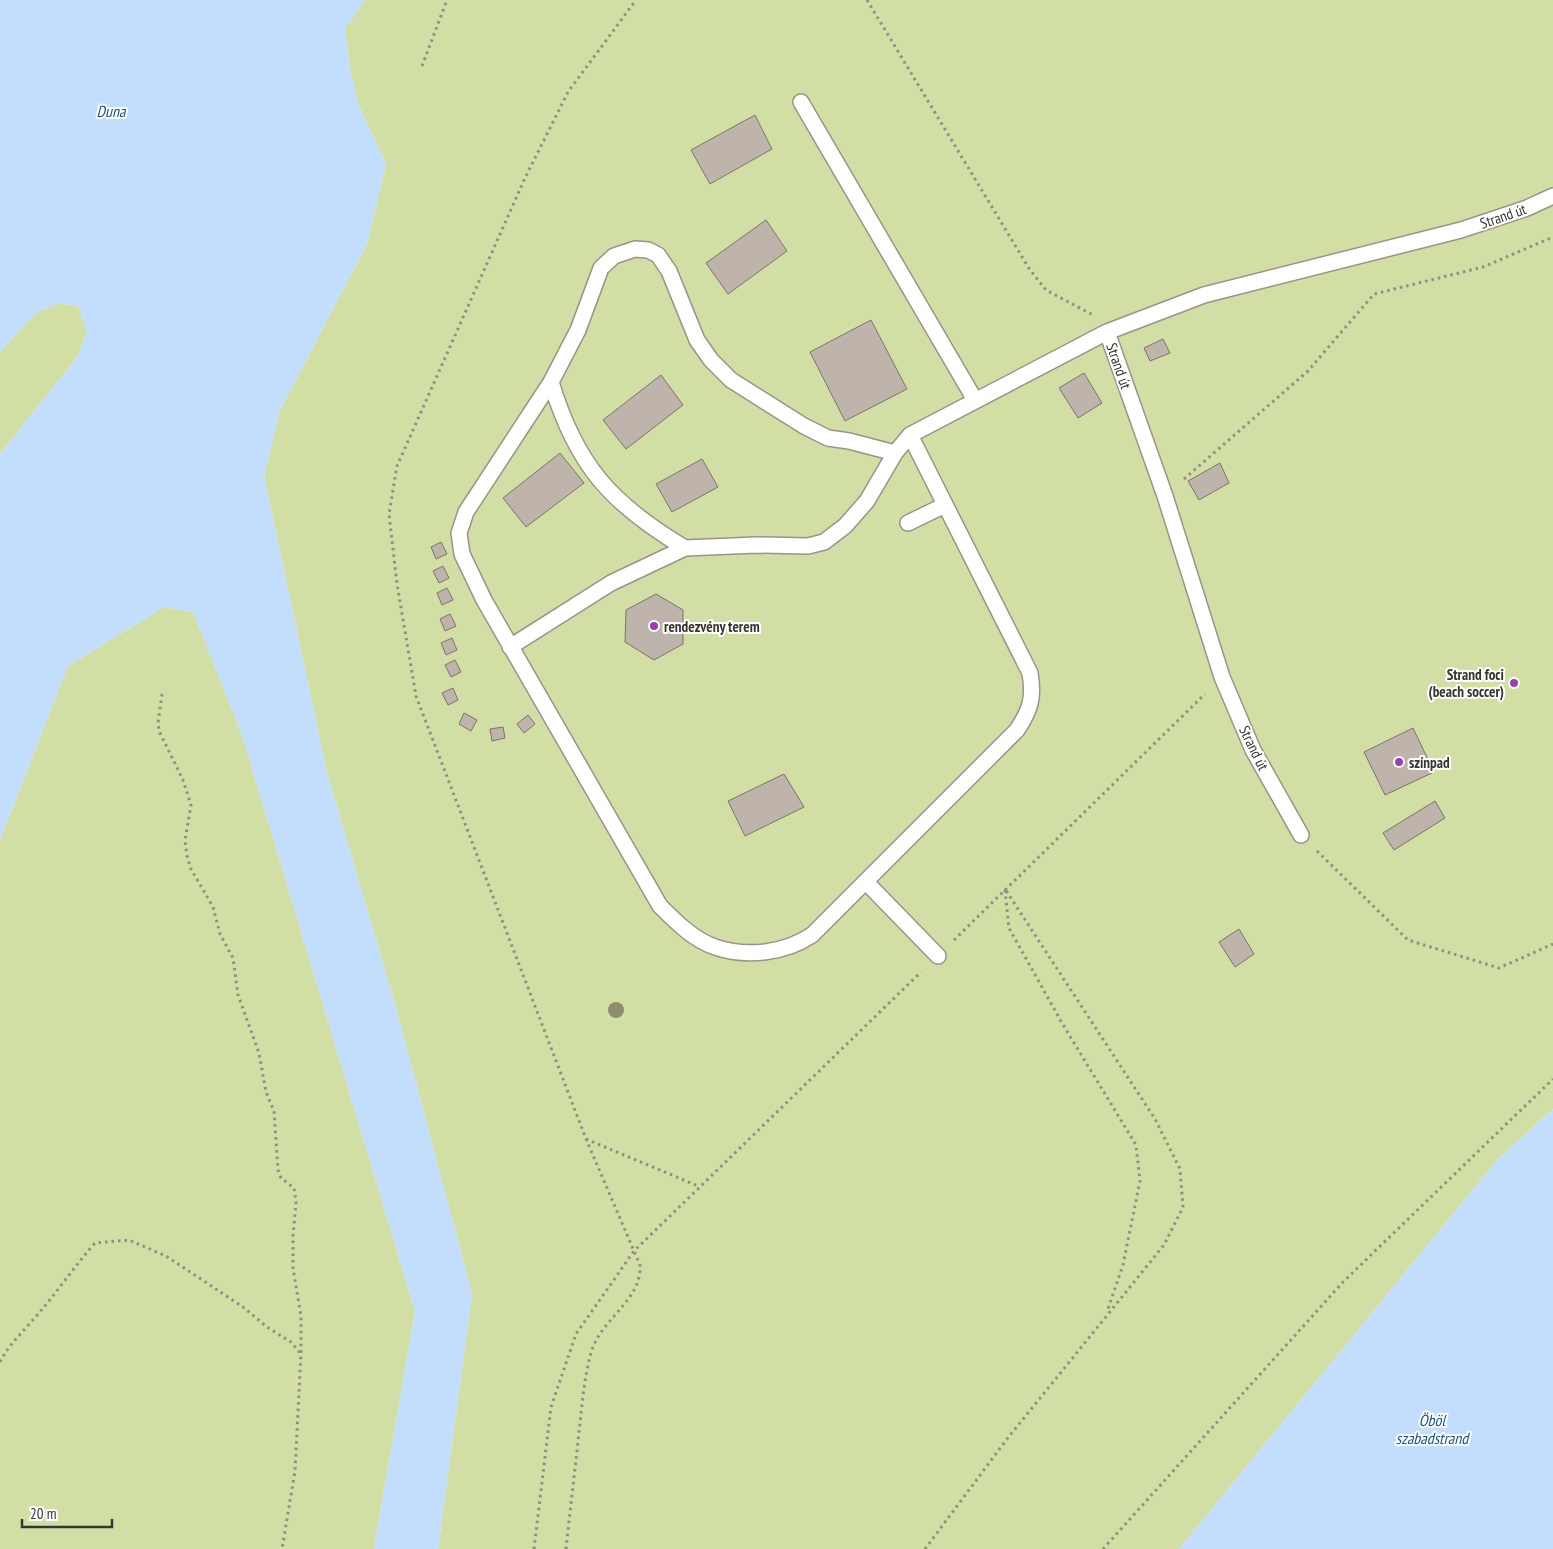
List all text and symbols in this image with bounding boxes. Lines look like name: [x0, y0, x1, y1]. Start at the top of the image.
water label: Duna: [97, 101, 127, 121]
street label: Strand út: [1477, 199, 1529, 233]
street label: Strand út: [1102, 340, 1136, 392]
place label: rendezvény terem: [664, 617, 760, 636]
marker: rendezvény terem: [648, 620, 660, 632]
place label: Strand foci (beach soccer): [1428, 665, 1504, 701]
marker: Strand foci (beach soccer): [1508, 677, 1520, 689]
street label: Strand út: [1235, 722, 1273, 774]
place label: színpad: [1409, 753, 1450, 772]
marker: színpad: [1393, 756, 1405, 768]
water label: Öböl szabadstrand: [1396, 1410, 1470, 1448]
scale bar: [22, 1496, 112, 1528]
text: 20 m: [30, 1504, 56, 1523]

